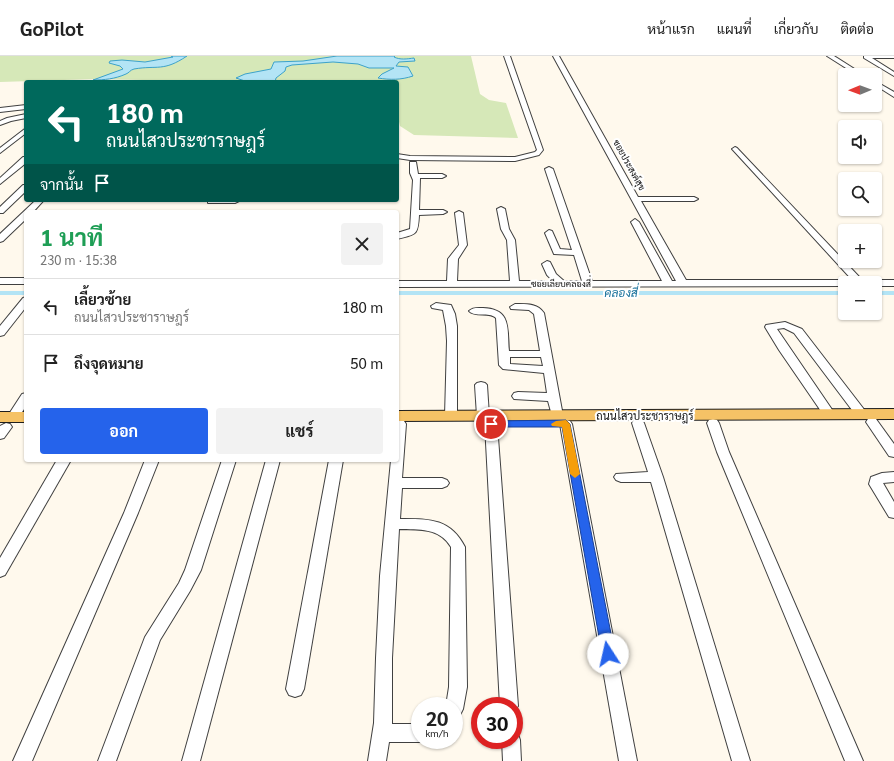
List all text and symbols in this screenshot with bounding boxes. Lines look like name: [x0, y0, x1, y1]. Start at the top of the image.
text: GoPilot: [20, 16, 84, 40]
text: หน้าแรก: [647, 19, 695, 37]
text: แผนที่: [717, 19, 752, 37]
text: เกี่ยวกับ: [774, 19, 818, 37]
text: ติดต่อ: [840, 19, 874, 37]
north arrow: [838, 68, 882, 112]
map controls: [838, 68, 882, 320]
text: 180 m: [106, 93, 184, 129]
icon: left: [40, 96, 92, 148]
button: sound: [838, 120, 882, 164]
text: ถนนไสวประชาราษฎร์: [106, 128, 265, 151]
street label: ซอยประสงค์สุข: [610, 137, 649, 193]
icon: arrive: [91, 172, 113, 194]
button: search: [838, 172, 882, 216]
text: จากนั้น: [40, 174, 83, 193]
text: 1 นาที: [40, 220, 103, 252]
button: close: [341, 223, 383, 265]
button: +: [838, 224, 882, 268]
text: 230 m · 15:38: [40, 251, 117, 268]
street label: ซอยเลียบคลองสี่: [531, 275, 591, 289]
button: −: [838, 276, 882, 320]
water label: คลองสี่: [604, 282, 640, 300]
text: เลี้ยวซ้าย: [74, 289, 131, 308]
icon: left: [40, 296, 62, 318]
text: 180 m: [342, 297, 383, 316]
text: ถนนไสวประชาราษฎร์: [74, 308, 189, 325]
icon: arrive: [40, 352, 62, 374]
text: ถึงจุดหมาย: [74, 353, 144, 372]
text: 50 m: [350, 353, 383, 372]
pin: [474, 407, 508, 441]
button: ออก: [40, 408, 208, 454]
button: แชร์: [216, 408, 383, 454]
street label: ถนนไสวประชาราษฎร์: [596, 408, 694, 424]
icon: arrive: [480, 413, 502, 435]
position arrow: [587, 633, 629, 675]
speed limit sign: 30: [471, 697, 523, 749]
text: 20: [426, 705, 448, 731]
text: km/h: [426, 726, 449, 739]

